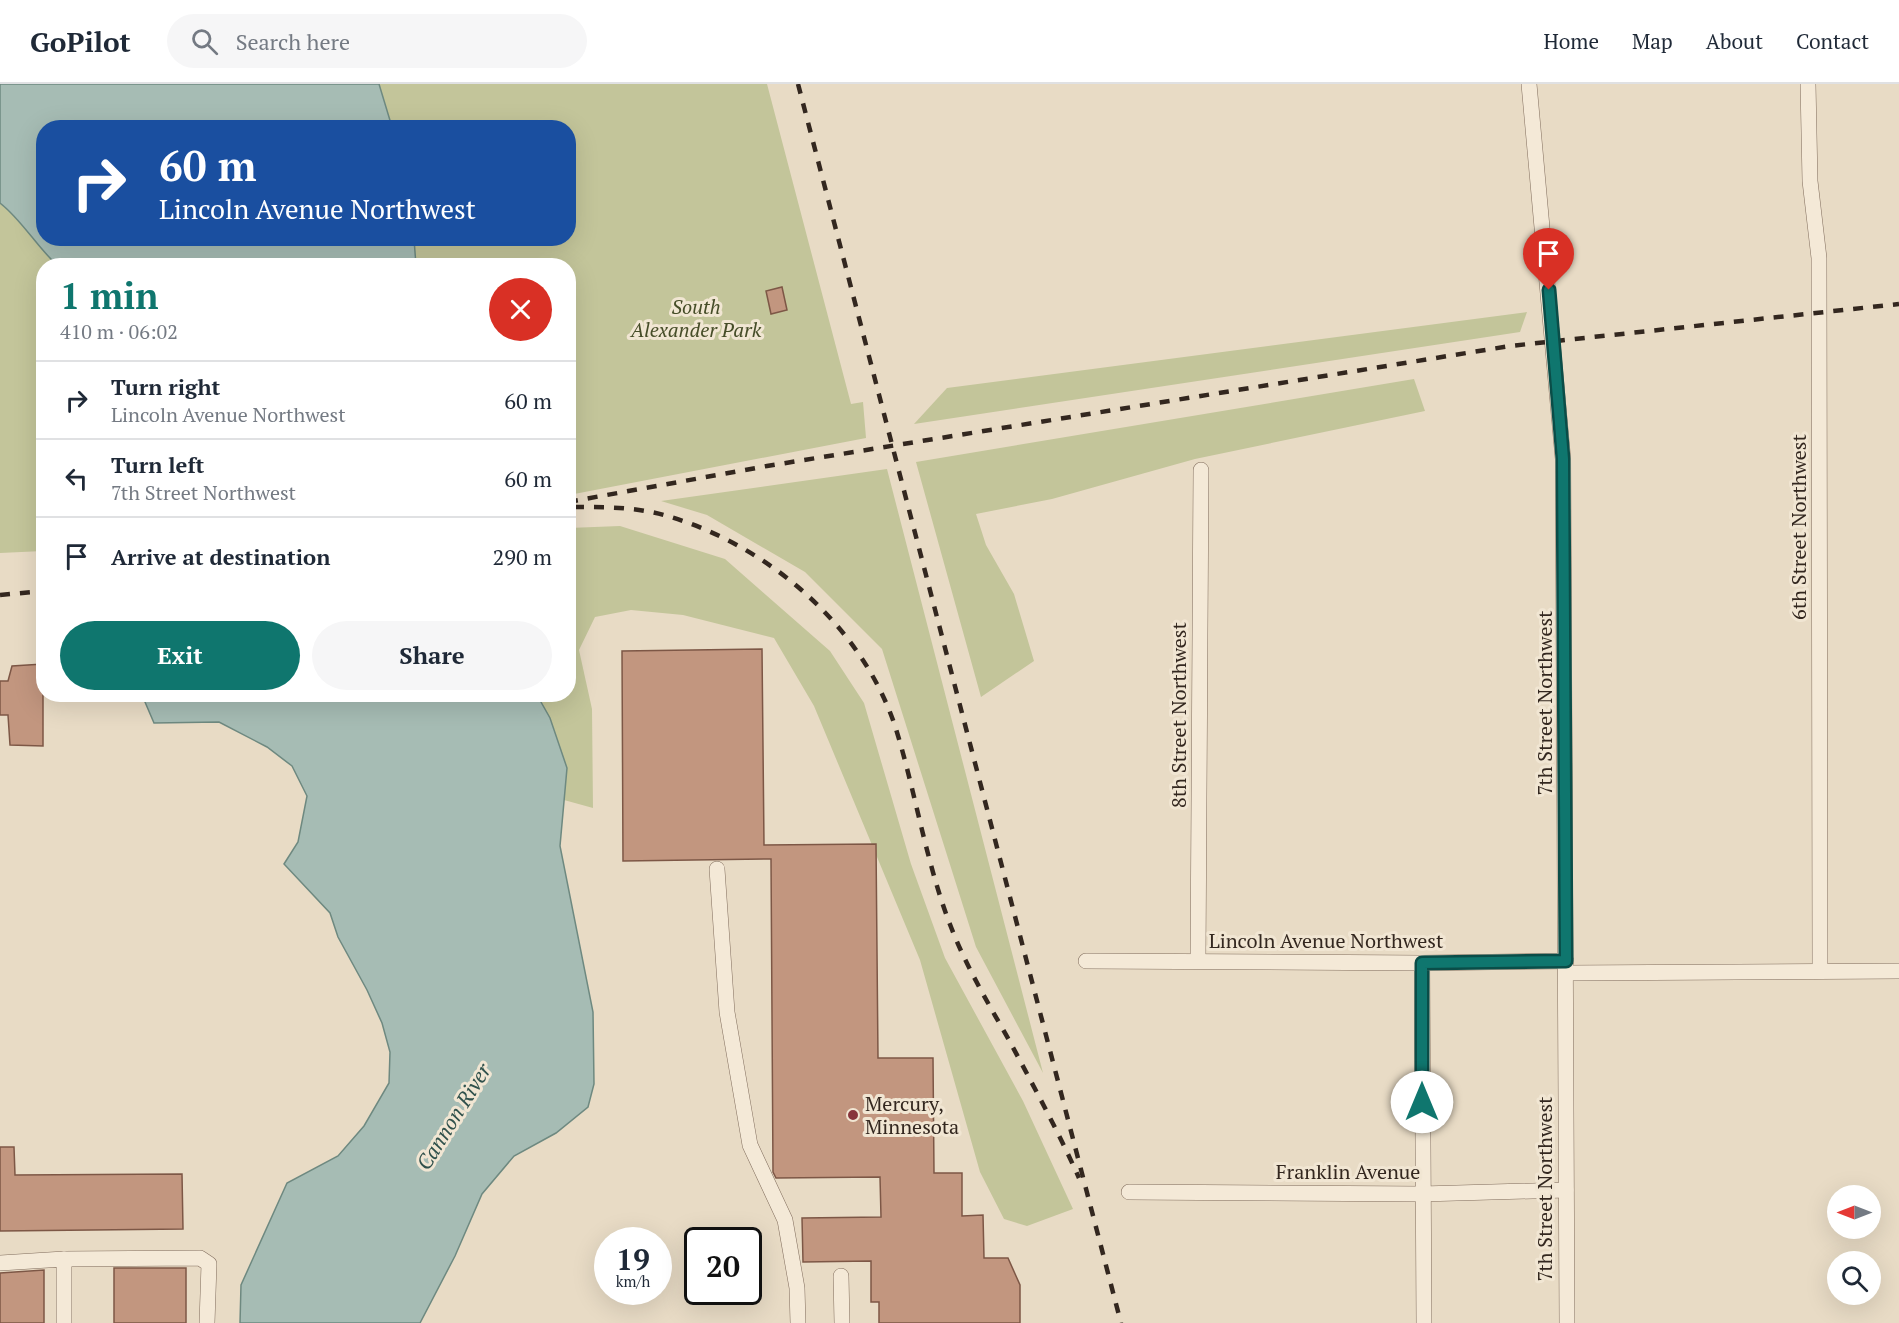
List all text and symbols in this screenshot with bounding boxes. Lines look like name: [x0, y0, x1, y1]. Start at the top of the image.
search box: [167, 14, 587, 68]
text: GoPilot: [30, 23, 131, 60]
icon: search: [188, 25, 221, 58]
text: Search here: [236, 27, 350, 56]
text: Home: [1543, 27, 1599, 55]
text: Map: [1632, 27, 1673, 55]
text: About: [1706, 27, 1763, 55]
text: Contact: [1796, 27, 1869, 55]
text: 60 m: [159, 137, 257, 193]
icon: right: [60, 144, 138, 222]
text: Lincoln Avenue Northwest: [159, 191, 476, 227]
pin: [1523, 228, 1574, 290]
icon: arrive: [1532, 237, 1565, 270]
text: 1 min: [60, 272, 158, 319]
button: close: [489, 278, 552, 341]
park label: South Alexander Park: [630, 293, 762, 343]
text: 410 m · 06:02: [60, 318, 178, 345]
text: Turn right: [111, 372, 220, 401]
icon: right: [60, 384, 93, 417]
text: 60 m: [504, 386, 552, 415]
text: Lincoln Avenue Northwest: [111, 401, 346, 428]
street label: 6th Street Northwest: [1785, 433, 1812, 620]
text: Turn left: [111, 450, 204, 479]
icon: left: [60, 462, 93, 495]
text: 60 m: [504, 464, 552, 493]
text: 7th Street Northwest: [111, 479, 296, 506]
icon: arrive: [60, 540, 93, 573]
text: Arrive at destination: [111, 542, 330, 571]
text: 290 m: [492, 542, 552, 571]
street label: 7th Street Northwest: [1531, 610, 1558, 796]
button: Exit: [60, 621, 300, 690]
button: Share: [312, 621, 552, 690]
street label: 8th Street Northwest: [1165, 621, 1192, 808]
street label: Lincoln Avenue Northwest: [1209, 927, 1444, 954]
water label: Cannon River: [409, 1057, 497, 1175]
position arrow: [1390, 1070, 1454, 1134]
place label: Mercury, Minnesota: [865, 1090, 959, 1140]
street label: 7th Street Northwest: [1531, 1096, 1558, 1282]
marker: Mercury, Minnesota: [846, 1108, 860, 1122]
street label: Franklin Avenue: [1276, 1158, 1420, 1185]
north arrow: [1827, 1185, 1881, 1239]
map controls: [1827, 1185, 1881, 1305]
speed limit sign: 20: [684, 1227, 762, 1305]
text: 19: [616, 1239, 650, 1279]
button: search: [1827, 1251, 1881, 1305]
text: km/h: [616, 1271, 650, 1291]

